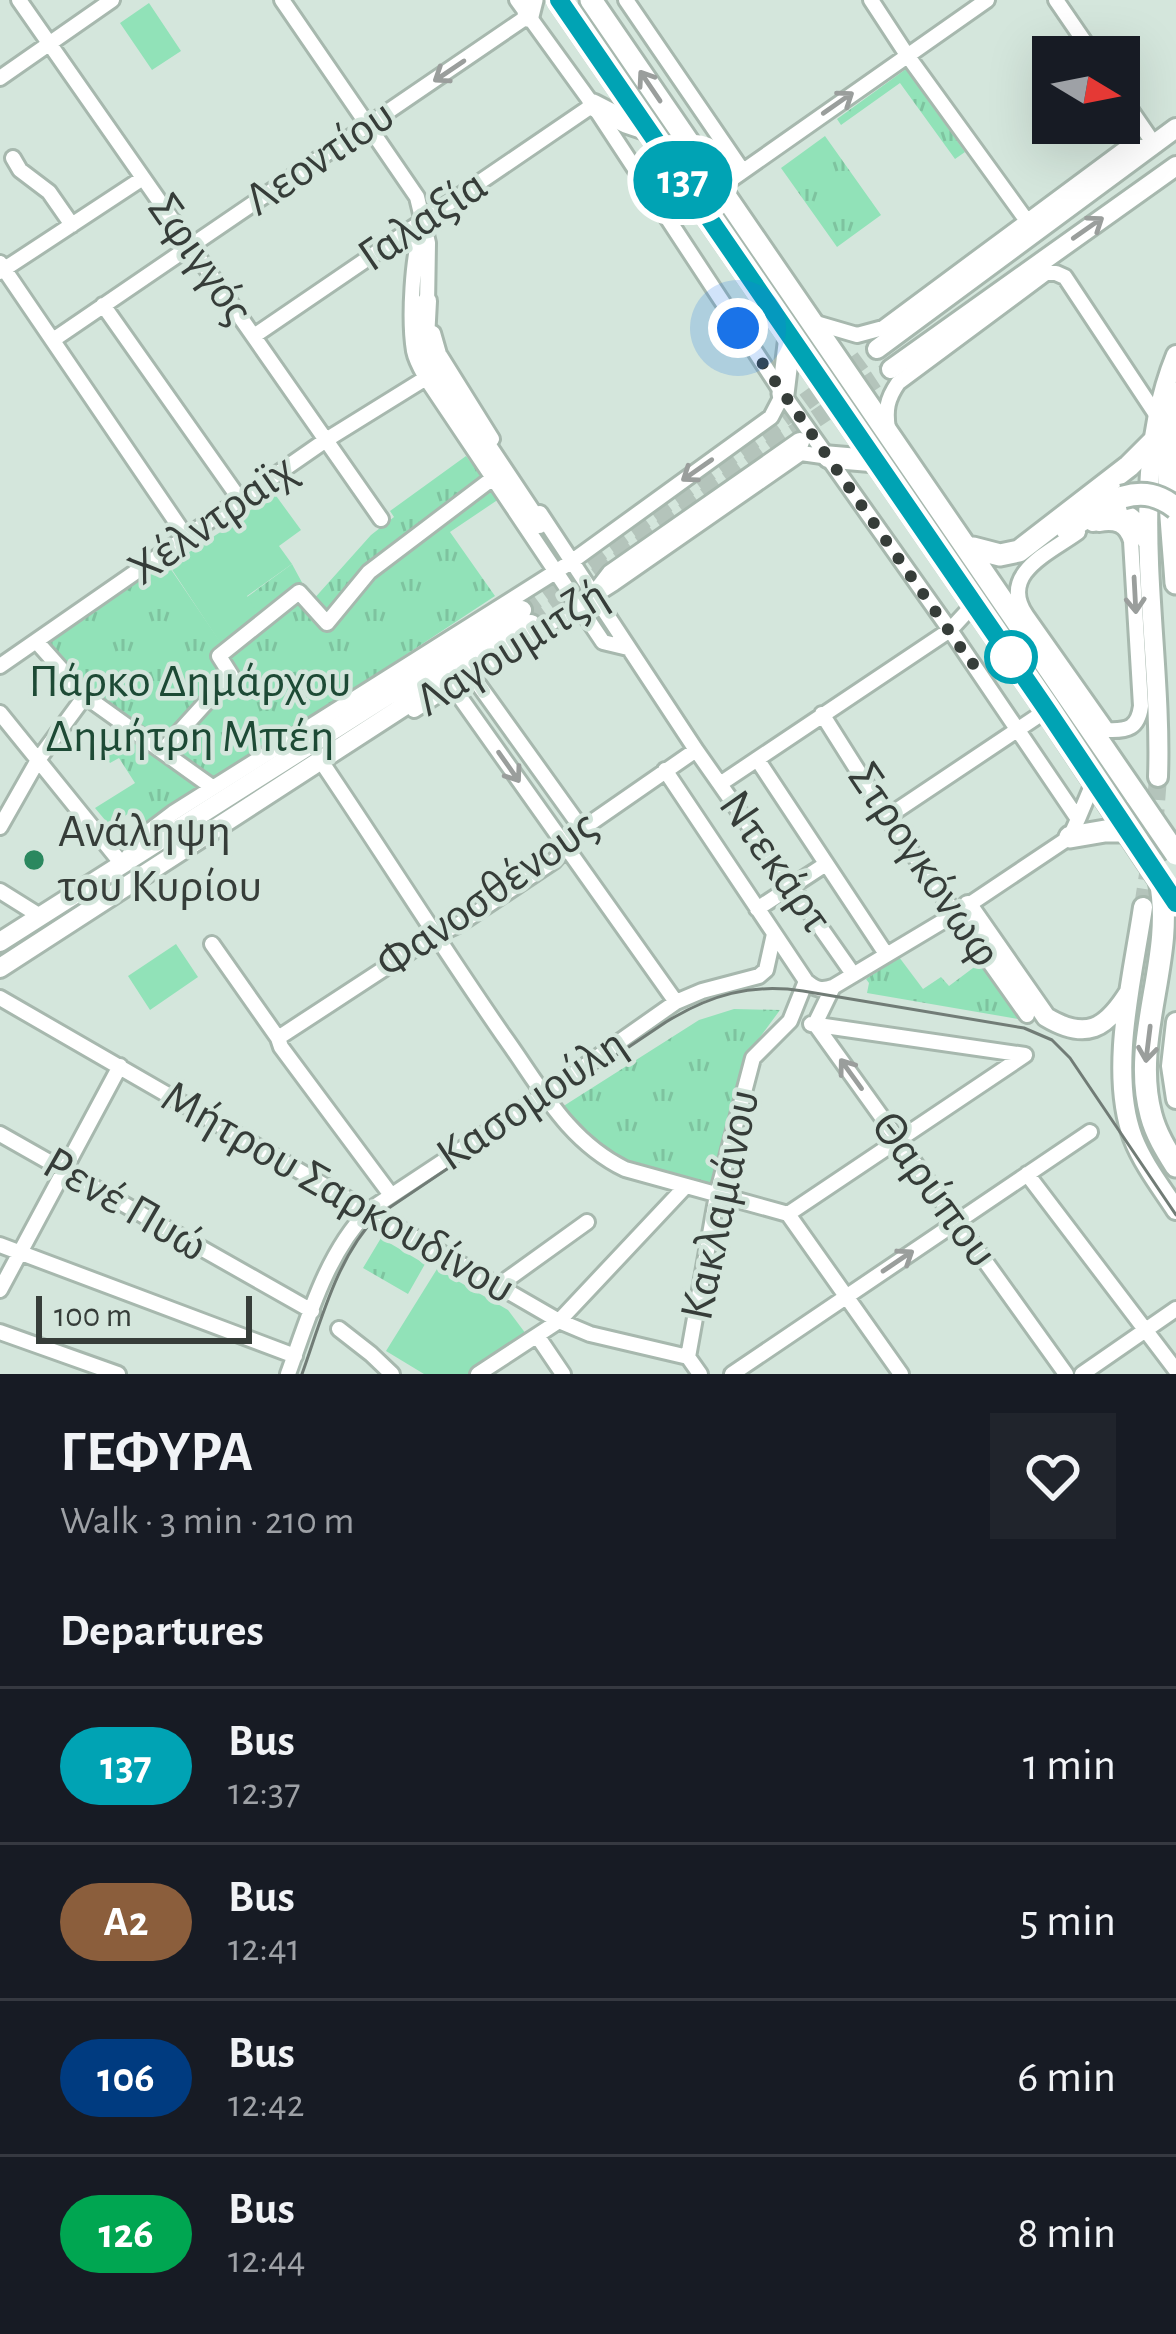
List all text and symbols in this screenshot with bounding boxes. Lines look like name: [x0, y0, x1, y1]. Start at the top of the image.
north arrow: [1032, 36, 1140, 144]
map controls: [1032, 36, 1140, 144]
one-way arrow: [432, 58, 466, 83]
one-way arrow: [638, 70, 663, 104]
street label: Λεοντίου: [237, 91, 403, 225]
one-way arrow: [821, 91, 854, 116]
line badge: 137: [614, 141, 752, 219]
text: 137: [657, 159, 709, 201]
street label: Γαλαξία: [350, 161, 496, 281]
street label: Σφιγγός: [138, 185, 262, 333]
one-way arrow: [1071, 215, 1104, 240]
your location: [708, 298, 768, 358]
street label: Χέλντραϊχ: [120, 445, 305, 594]
one-way arrow: [681, 457, 714, 482]
street label: Λαγουμιτζή: [408, 571, 616, 725]
one-way arrow: [1123, 575, 1146, 614]
unlabelled marker: [986, 632, 1036, 682]
park label: Πάρκο Δημάρχου Δημήτρη Μπέη: [29, 658, 351, 761]
one-way arrow: [496, 750, 521, 783]
street label: Στρογκόνωφ: [838, 754, 1010, 976]
street label: Ντεκάρτ: [709, 782, 841, 942]
street label: Φανοσθένους: [368, 801, 606, 989]
place label: Ανάληψη του Κυρίου: [57, 808, 262, 911]
marker: Ανάληψη του Κυρίου: [21, 847, 47, 873]
street label: Κασομούλη: [429, 1020, 635, 1180]
one-way arrow: [1137, 1024, 1159, 1063]
one-way arrow: [839, 1058, 864, 1091]
street label: Μήτρου Σαρκουδίνου: [153, 1072, 523, 1314]
street label: Κακλαμάνου: [673, 1085, 769, 1325]
street label: Θαρύπου: [862, 1103, 1006, 1277]
street label: Ρενέ Πυώ: [35, 1139, 215, 1271]
one-way arrow: [881, 1249, 914, 1274]
scale bar: [36, 1290, 252, 1343]
text: 100 m: [54, 1300, 132, 1333]
button: heart: [990, 1413, 1116, 1539]
text: ΓΕΦΥΡΑ: [60, 1424, 253, 1481]
text: Walk · 3 min · 210 m: [60, 1502, 354, 1541]
text: Departures: [60, 1609, 264, 1654]
text: Bus: [228, 1719, 295, 1764]
text: 1 min: [1023, 1743, 1116, 1788]
text: 137: [100, 1745, 152, 1787]
text: 12:37: [228, 1773, 300, 1812]
text: Bus: [228, 1875, 295, 1920]
text: 5 min: [1020, 1899, 1116, 1944]
text: Α2: [104, 1901, 148, 1943]
text: 12:41: [228, 1929, 300, 1968]
text: Bus: [228, 2031, 295, 2076]
text: 6 min: [1017, 2055, 1116, 2100]
text: 106: [97, 2057, 155, 2099]
text: 12:42: [228, 2085, 305, 2124]
text: Bus: [228, 2187, 295, 2232]
text: 8 min: [1017, 2211, 1116, 2256]
text: 126: [98, 2213, 154, 2255]
text: 12:44: [228, 2241, 306, 2280]

